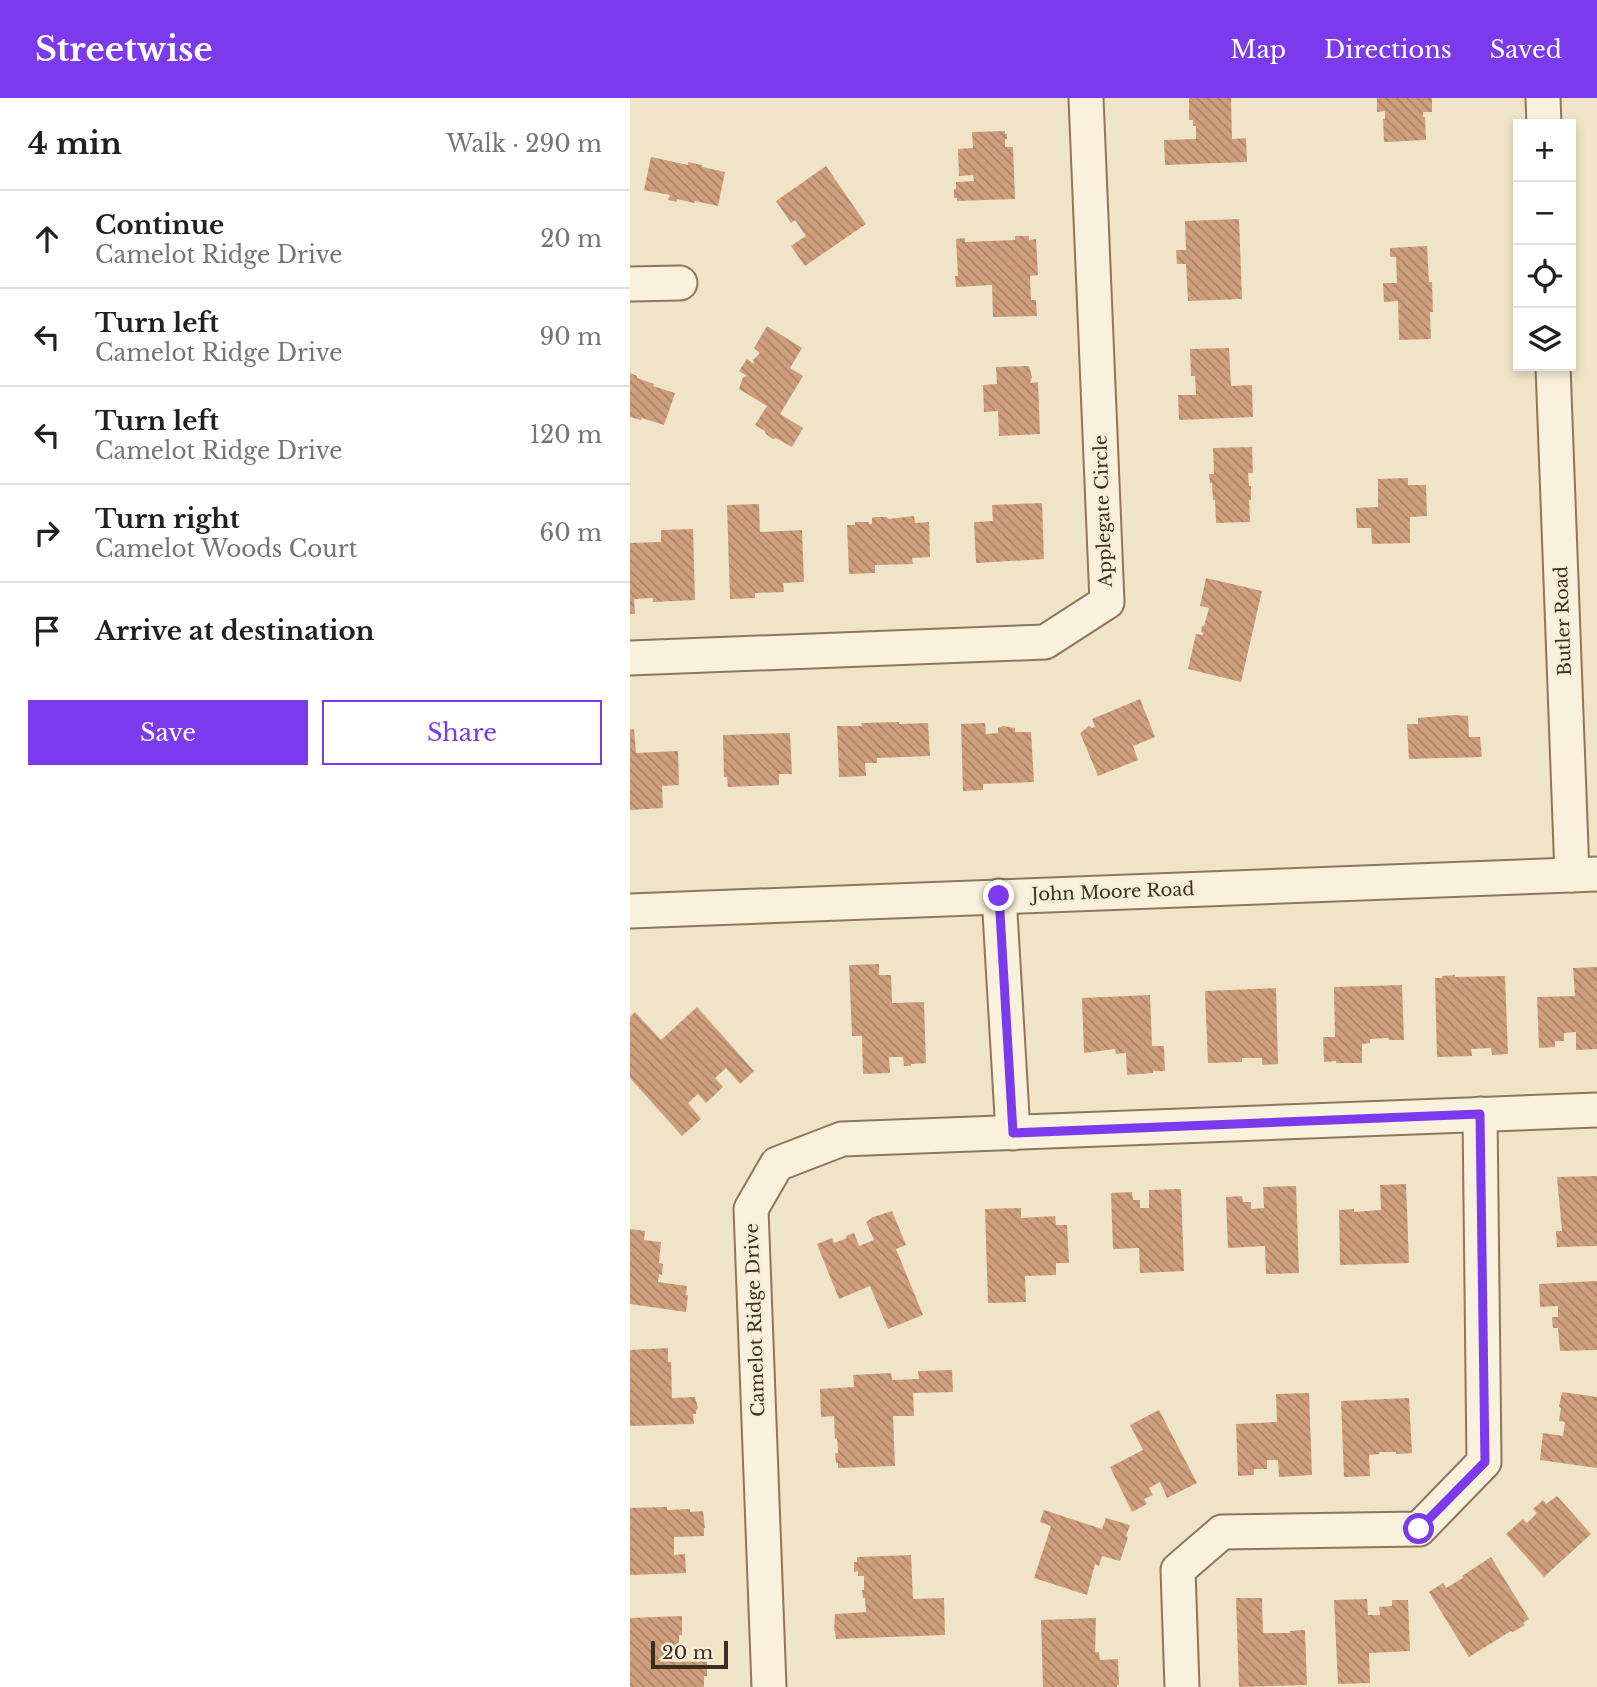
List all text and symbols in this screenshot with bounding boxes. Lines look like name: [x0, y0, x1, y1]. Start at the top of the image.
text: Streetwise: [35, 29, 213, 70]
text: Map: [1230, 35, 1286, 64]
text: Directions: [1324, 35, 1452, 64]
text: Saved: [1490, 35, 1562, 64]
map controls: [1513, 119, 1576, 371]
button: +: [1513, 119, 1576, 182]
text: 4 min: [28, 125, 122, 162]
text: Walk · 290 m: [446, 130, 602, 158]
button: −: [1513, 182, 1576, 245]
text: Continue: [95, 209, 224, 241]
icon: ahead: [28, 220, 66, 258]
text: 20 m: [540, 225, 602, 253]
text: Camelot Ridge Drive: [95, 241, 343, 269]
button: locate: [1513, 245, 1576, 308]
text: Turn left: [95, 307, 219, 339]
button: layers: [1513, 308, 1576, 371]
icon: left: [28, 318, 66, 356]
text: 90 m: [540, 323, 602, 351]
text: Camelot Ridge Drive: [95, 339, 343, 367]
text: Turn left: [95, 405, 219, 437]
icon: left: [28, 416, 66, 454]
text: 120 m: [530, 421, 602, 449]
street label: Applegate Circle: [1089, 434, 1117, 589]
text: Camelot Ridge Drive: [95, 437, 343, 465]
text: Turn right: [95, 503, 240, 535]
icon: right: [28, 514, 66, 552]
text: 60 m: [540, 519, 602, 547]
text: Camelot Woods Court: [95, 535, 357, 563]
street label: Butler Road: [1550, 566, 1576, 676]
icon: arrive: [28, 612, 66, 650]
text: Arrive at destination: [95, 615, 375, 647]
button: Save: [28, 700, 308, 765]
button: Share: [322, 700, 602, 765]
street label: John Moore Road: [1029, 878, 1195, 906]
route end: [983, 880, 1014, 911]
street label: Camelot Ridge Drive: [741, 1223, 769, 1417]
route start: [1403, 1513, 1434, 1544]
scale bar: [651, 1638, 728, 1670]
text: 20 m: [662, 1641, 713, 1664]

